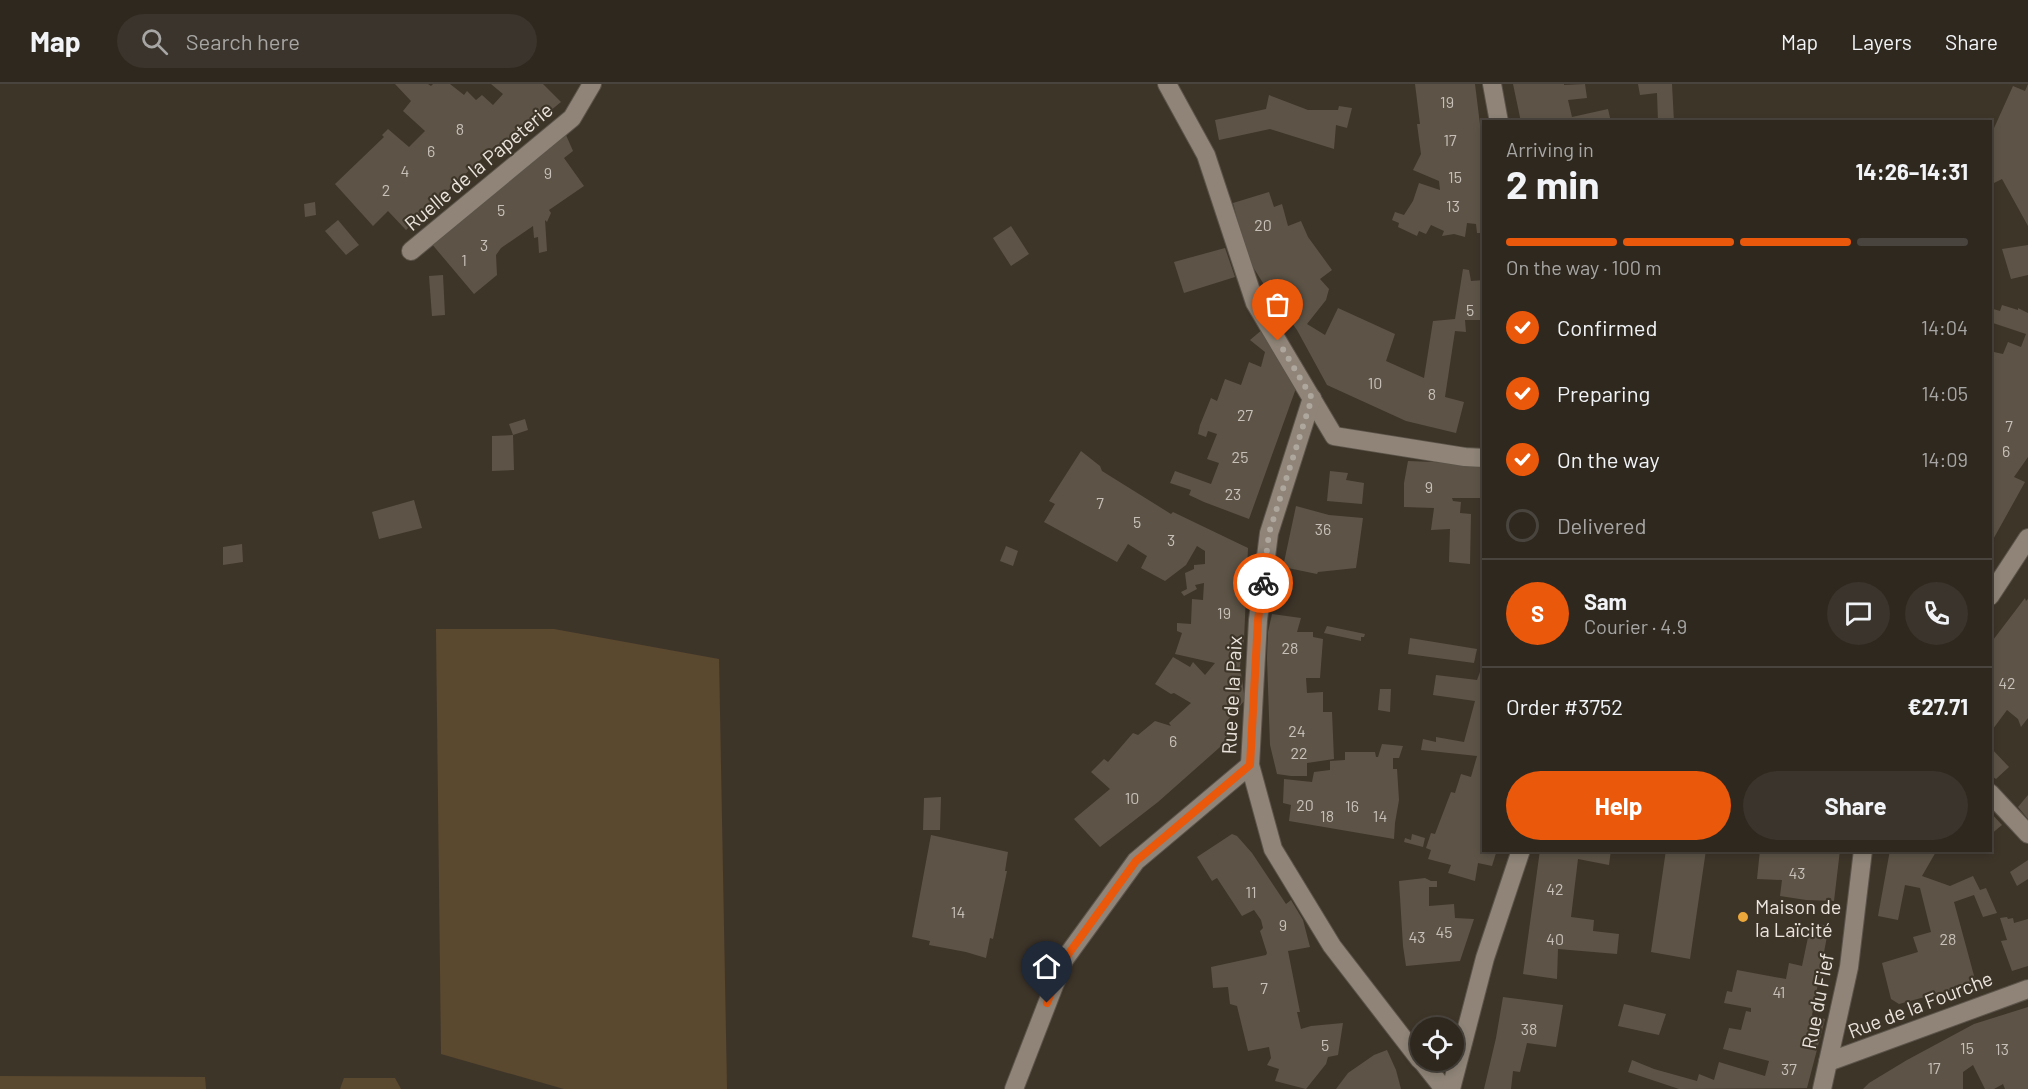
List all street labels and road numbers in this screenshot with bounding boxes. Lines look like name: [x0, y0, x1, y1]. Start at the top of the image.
street label: Ruelle de la Papeterie: [399, 97, 557, 235]
street label: Rue de la Paix: [1216, 635, 1246, 755]
street label: Rue du Fief: [1796, 951, 1838, 1051]
street label: Rue de la Fourche: [1844, 965, 1996, 1043]

